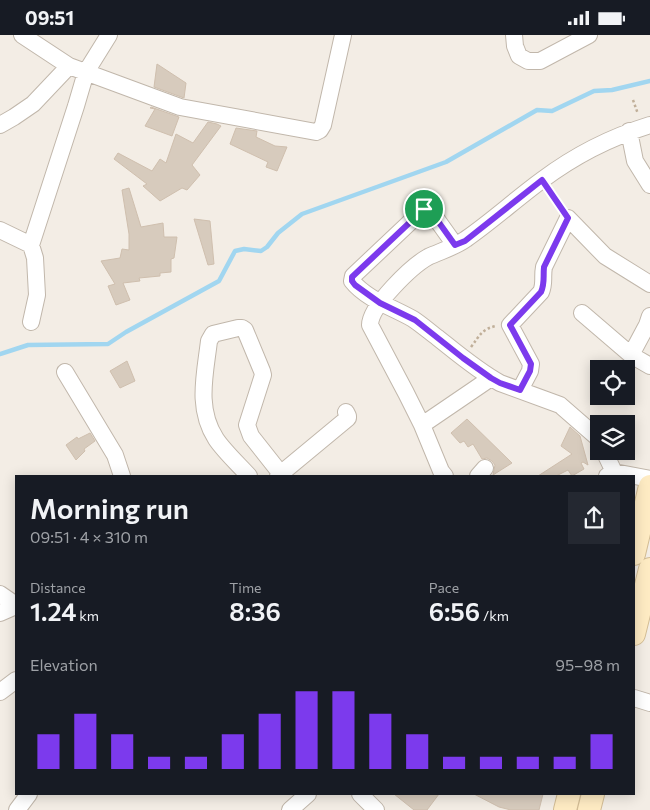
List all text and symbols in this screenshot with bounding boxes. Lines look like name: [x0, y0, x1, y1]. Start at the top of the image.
text: 09:51: [25, 6, 74, 29]
pin: [403, 188, 445, 230]
icon: arrive: [410, 195, 438, 223]
map controls: [590, 360, 635, 460]
button: locate: [590, 360, 635, 405]
button: layers: [590, 415, 635, 460]
text: Morning run: [30, 491, 189, 525]
button: share: [568, 492, 620, 544]
text: 09:51 · 4 × 310 m: [30, 527, 148, 546]
text: Distance: [30, 579, 86, 596]
text: Time: [229, 579, 262, 596]
text: Pace: [429, 579, 459, 596]
text: 1.24: [30, 596, 76, 626]
text: 8:36: [229, 596, 281, 626]
text: 6:56: [429, 596, 480, 626]
text: km: [76, 607, 99, 624]
text: /km: [480, 607, 509, 624]
text: Elevation: [30, 655, 98, 674]
text: 95–98 m: [555, 655, 620, 674]

